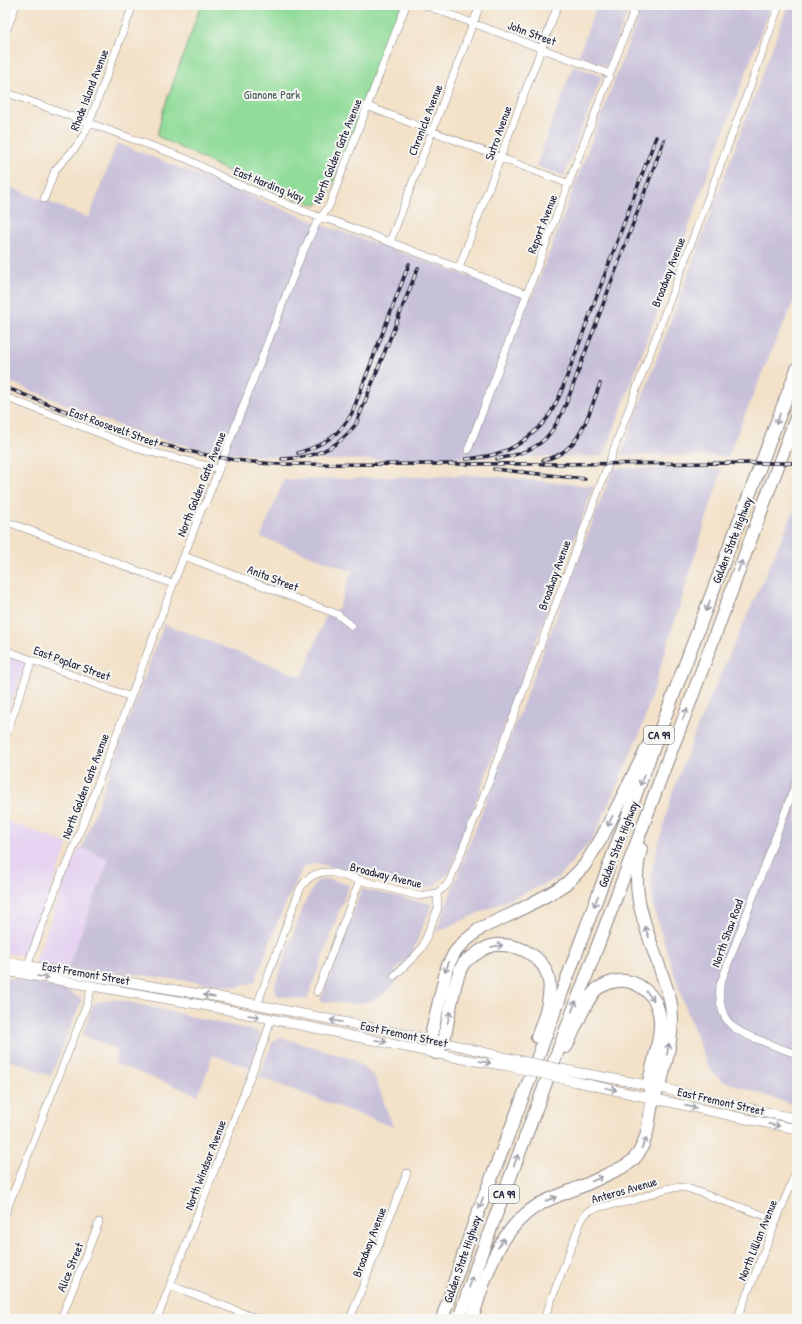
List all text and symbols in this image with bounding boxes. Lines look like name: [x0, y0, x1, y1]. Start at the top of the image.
street label: John Street: [505, 16, 559, 50]
street label: Rhode Island Avenue: [66, 47, 112, 133]
street label: Chronicle Avenue: [404, 82, 446, 158]
park label: Gianone Park: [244, 86, 300, 103]
street label: North Golden Gate Avenue: [308, 96, 366, 206]
street label: Sutro Avenue: [480, 103, 516, 163]
street label: East Harding Way: [231, 162, 307, 206]
street label: Report Avenue: [523, 192, 561, 256]
street label: Broadway Avenue: [647, 234, 689, 309]
street label: East Roosevelt Street: [67, 403, 162, 451]
one-way arrow: [774, 412, 782, 424]
street label: North Golden Gate Avenue: [172, 429, 230, 539]
street label: Golden State Highway: [708, 494, 756, 586]
street label: Broadway Avenue: [533, 537, 575, 612]
street label: Anita Street: [245, 560, 302, 596]
one-way arrow: [737, 561, 745, 573]
one-way arrow: [703, 599, 711, 611]
street label: East Poplar Street: [31, 641, 114, 685]
one-way arrow: [682, 709, 690, 721]
road number: CA 99: [644, 726, 674, 744]
street label: North Golden Gate Avenue: [57, 731, 113, 841]
one-way arrow: [638, 773, 646, 785]
street label: Golden State Highway: [594, 798, 642, 890]
one-way arrow: [606, 815, 613, 827]
street label: Broadway Avenue: [348, 858, 424, 892]
one-way arrow: [592, 895, 600, 907]
street label: North Shaw Road: [707, 896, 747, 969]
one-way arrow: [643, 926, 651, 938]
one-way arrow: [490, 942, 503, 950]
street label: East Fremont Street: [41, 957, 132, 989]
one-way arrow: [443, 961, 451, 973]
one-way arrow: [37, 974, 50, 982]
one-way arrow: [203, 991, 216, 999]
one-way arrow: [645, 991, 654, 1001]
one-way arrow: [571, 1000, 579, 1012]
one-way arrow: [445, 1011, 453, 1024]
one-way arrow: [247, 1012, 260, 1020]
street label: East Fremont Street: [359, 1016, 450, 1052]
one-way arrow: [330, 1017, 343, 1025]
one-way arrow: [374, 1038, 387, 1046]
one-way arrow: [664, 1043, 672, 1056]
one-way arrow: [479, 1059, 492, 1067]
street label: East Fremont Street: [676, 1083, 767, 1119]
one-way arrow: [605, 1085, 618, 1093]
one-way arrow: [685, 1103, 698, 1111]
street label: North Windsor Avenue: [180, 1117, 230, 1213]
one-way arrow: [767, 1121, 780, 1129]
one-way arrow: [641, 1137, 648, 1149]
one-way arrow: [513, 1155, 521, 1167]
street label: Anteros Avenue: [589, 1172, 659, 1207]
one-way arrow: [590, 1175, 602, 1182]
road number: CA 99: [489, 1185, 519, 1203]
one-way arrow: [544, 1194, 556, 1202]
one-way arrow: [477, 1197, 485, 1209]
street label: North Lillian Avenue: [733, 1197, 781, 1283]
street label: Broadway Avenue: [348, 1204, 390, 1279]
street label: Golden State Highway: [439, 1213, 485, 1305]
one-way arrow: [497, 1238, 505, 1249]
street label: Alice Street: [52, 1239, 88, 1294]
one-way arrow: [468, 1276, 475, 1289]

